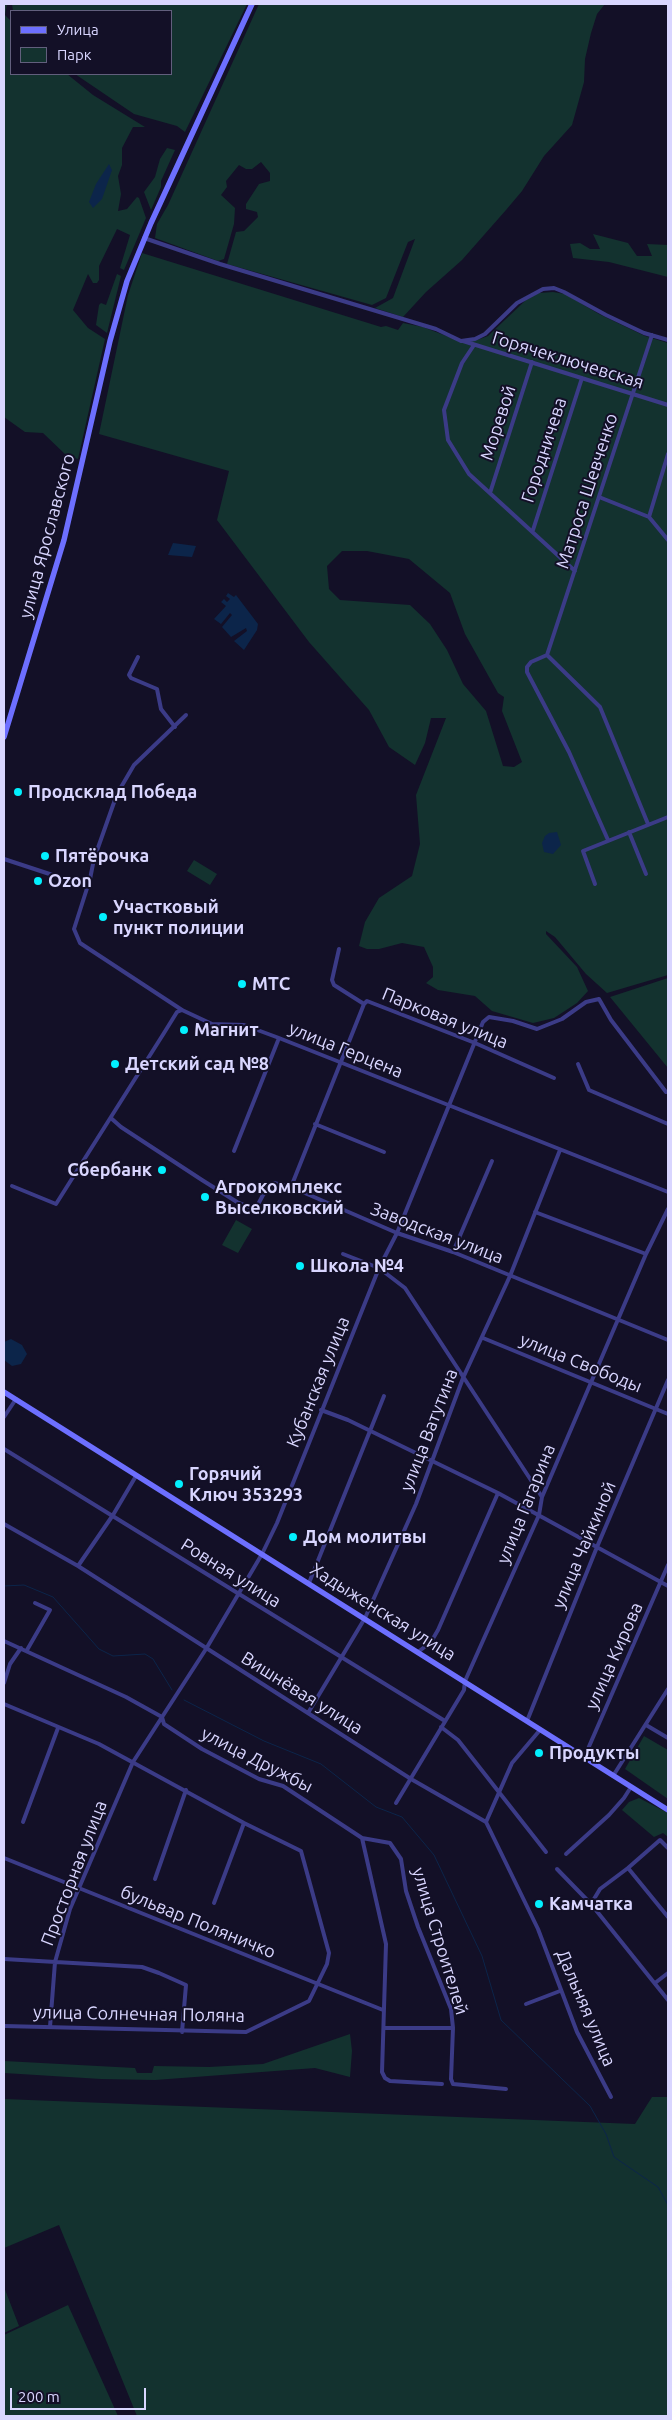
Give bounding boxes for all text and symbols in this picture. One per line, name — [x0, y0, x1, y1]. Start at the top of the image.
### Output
legend — [10, 10, 172, 75]
text: Улица — [57, 21, 99, 38]
text: Парк — [57, 46, 92, 63]
street label: Горячеключевская — [490, 327, 646, 393]
street label: Моревой — [476, 383, 520, 463]
street label: Городничева — [517, 395, 571, 505]
street label: Матроса Шевченко — [552, 410, 622, 572]
street label: улица Ярославского — [15, 451, 79, 621]
place label: Продсклад Победа — [28, 781, 197, 803]
marker: Продсклад Победа — [12, 786, 24, 798]
place label: Пятёрочка — [55, 845, 149, 867]
marker: Пятёрочка — [39, 850, 51, 862]
place label: Ozon — [48, 870, 92, 892]
marker: Ozon — [32, 875, 44, 887]
place label: Участковый пункт полиции — [113, 896, 244, 939]
marker: Участковый пункт полиции — [97, 911, 109, 923]
place label: МТС — [252, 973, 290, 995]
marker: МТС — [236, 978, 248, 990]
street label: Парковая улица — [379, 983, 511, 1053]
street label: улица Герцена — [286, 1017, 406, 1083]
place label: Магнит — [194, 1019, 258, 1041]
marker: Магнит — [178, 1024, 190, 1036]
place label: Детский сад №8 — [125, 1053, 269, 1075]
marker: Детский сад №8 — [109, 1058, 121, 1070]
place label: Сбербанк — [67, 1159, 152, 1181]
marker: Сбербанк — [156, 1164, 168, 1176]
place label: Агрокомплекс Выселковский — [215, 1176, 344, 1218]
marker: Агрокомплекс Выселковский — [199, 1191, 211, 1203]
street label: Заводская улица — [368, 1198, 506, 1268]
place label: Школа №4 — [310, 1255, 404, 1277]
marker: Школа №4 — [294, 1260, 306, 1272]
street label: Кубанская улица — [282, 1313, 354, 1451]
street label: улица Свободы — [517, 1329, 645, 1397]
street label: улица Ватутина — [396, 1365, 462, 1495]
street label: улица Гагарина — [492, 1441, 560, 1567]
place label: Горячий Ключ 353293 — [189, 1463, 303, 1506]
marker: Горячий Ключ 353293 — [173, 1478, 185, 1490]
street label: улица Чайкиной — [547, 1478, 621, 1612]
place label: Дом молитвы — [303, 1526, 427, 1548]
marker: Дом молитвы — [287, 1531, 299, 1543]
street label: Ровная улица — [177, 1534, 285, 1612]
street label: Хадыженская улица — [306, 1558, 460, 1666]
street label: улица Кирова — [581, 1599, 647, 1713]
street label: Вишнёвая улица — [237, 1647, 367, 1739]
street label: улица Дружбы — [198, 1723, 316, 1797]
place label: Продукты — [549, 1742, 639, 1764]
marker: Продукты — [533, 1747, 545, 1759]
street label: Просторная улица — [36, 1797, 112, 1949]
street label: улица Строителей — [407, 1865, 473, 2017]
street label: бульвар Поляничко — [117, 1881, 279, 1963]
place label: Камчатка — [549, 1893, 633, 1915]
marker: Камчатка — [533, 1898, 545, 1910]
street label: Дальняя улица — [552, 1946, 620, 2070]
street label: улица Солнечная Поляна — [33, 2001, 245, 2027]
scale bar — [12, 2378, 149, 2410]
text: 200 m — [18, 2388, 60, 2405]

